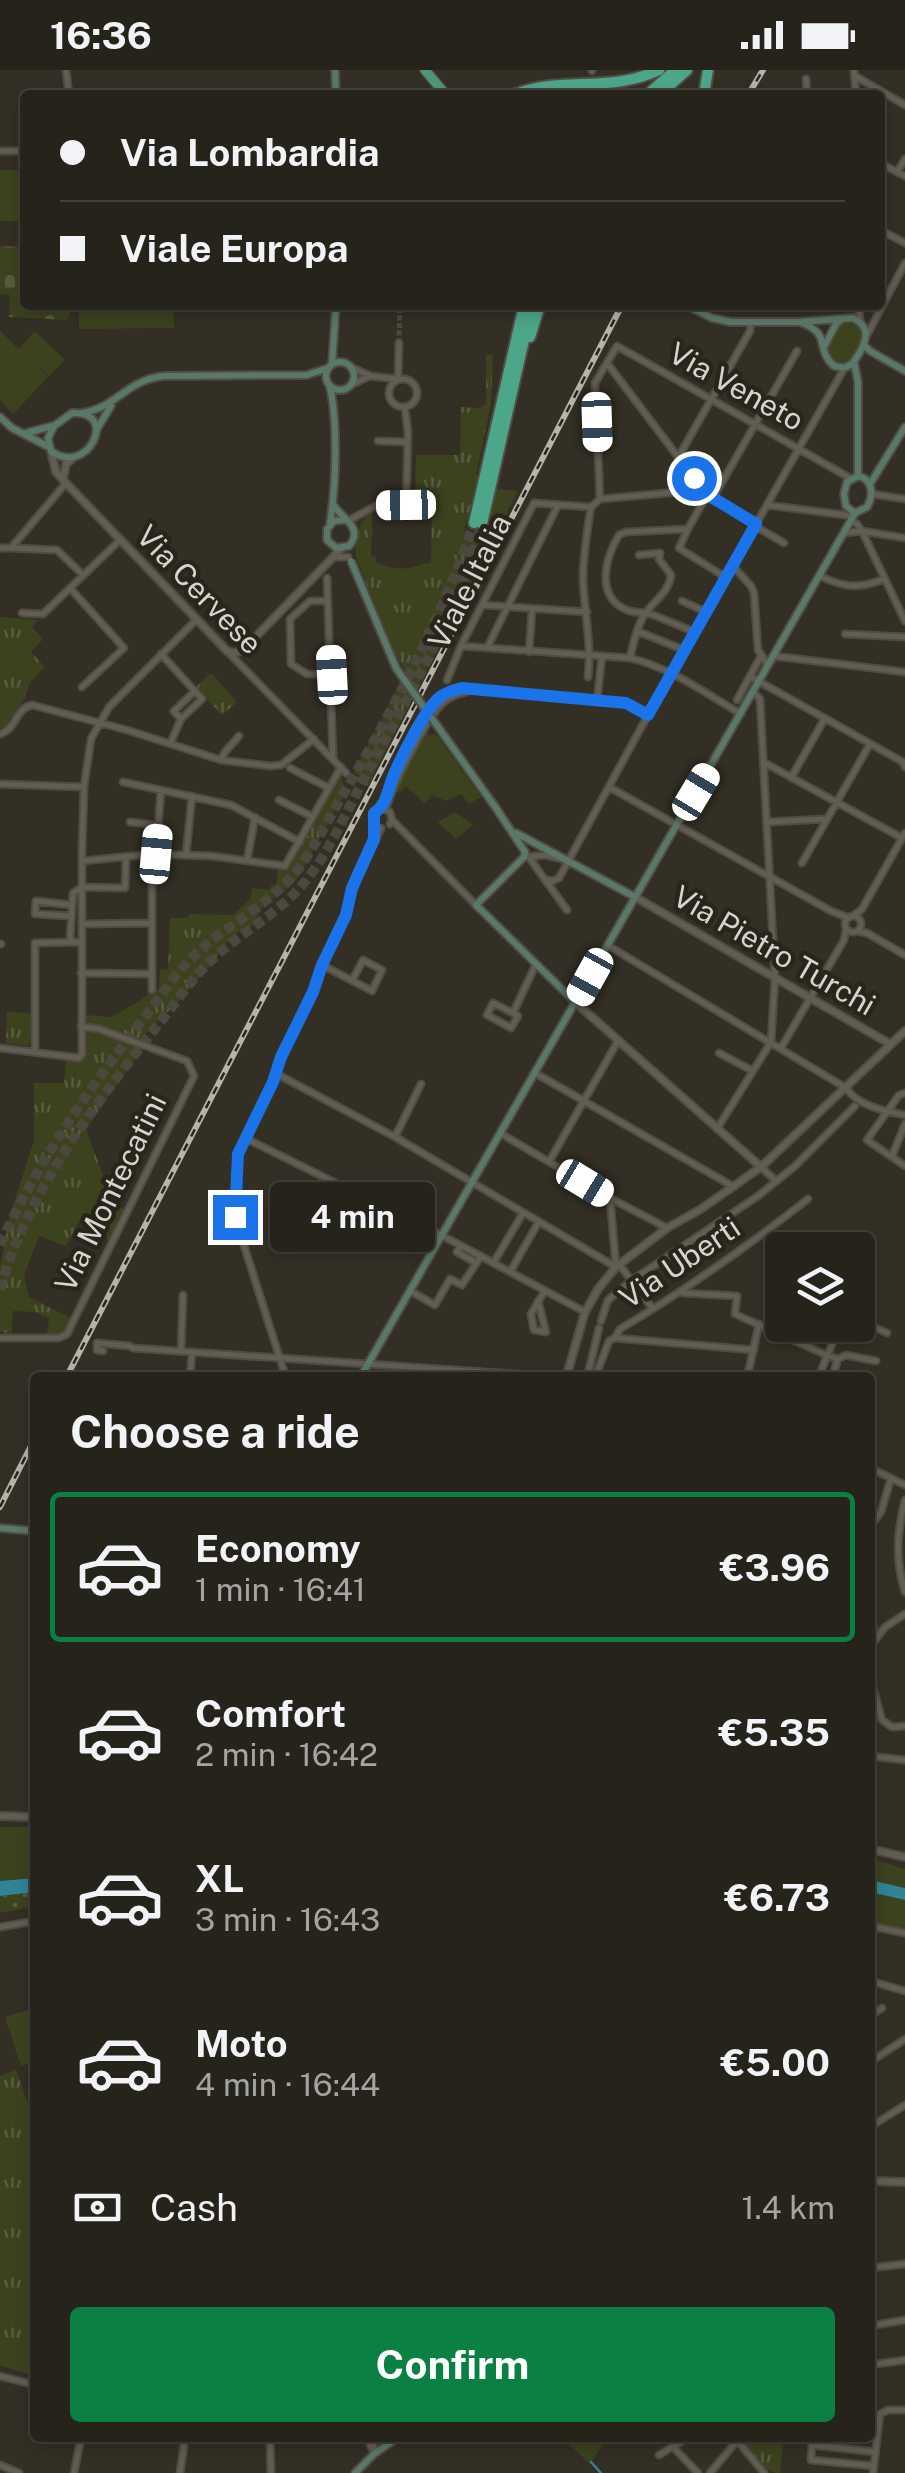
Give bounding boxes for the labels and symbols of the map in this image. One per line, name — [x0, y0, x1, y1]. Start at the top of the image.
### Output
street label: Via Veneto — [663, 334, 810, 438]
car — [581, 391, 613, 453]
route start — [672, 456, 717, 501]
car — [376, 489, 436, 521]
street label: Viale Italia — [420, 508, 518, 655]
street label: Via Cervese — [129, 517, 270, 661]
car — [315, 644, 349, 706]
car — [668, 759, 724, 825]
car — [138, 823, 174, 885]
street label: Via Pietro Turchi — [667, 878, 882, 1023]
car — [562, 943, 618, 1011]
street label: Via Montecatini — [47, 1088, 174, 1297]
car — [552, 1155, 618, 1211]
callout: 4 min — [270, 1182, 435, 1252]
route end — [213, 1195, 258, 1240]
street label: Via Uberti — [612, 1209, 747, 1316]

